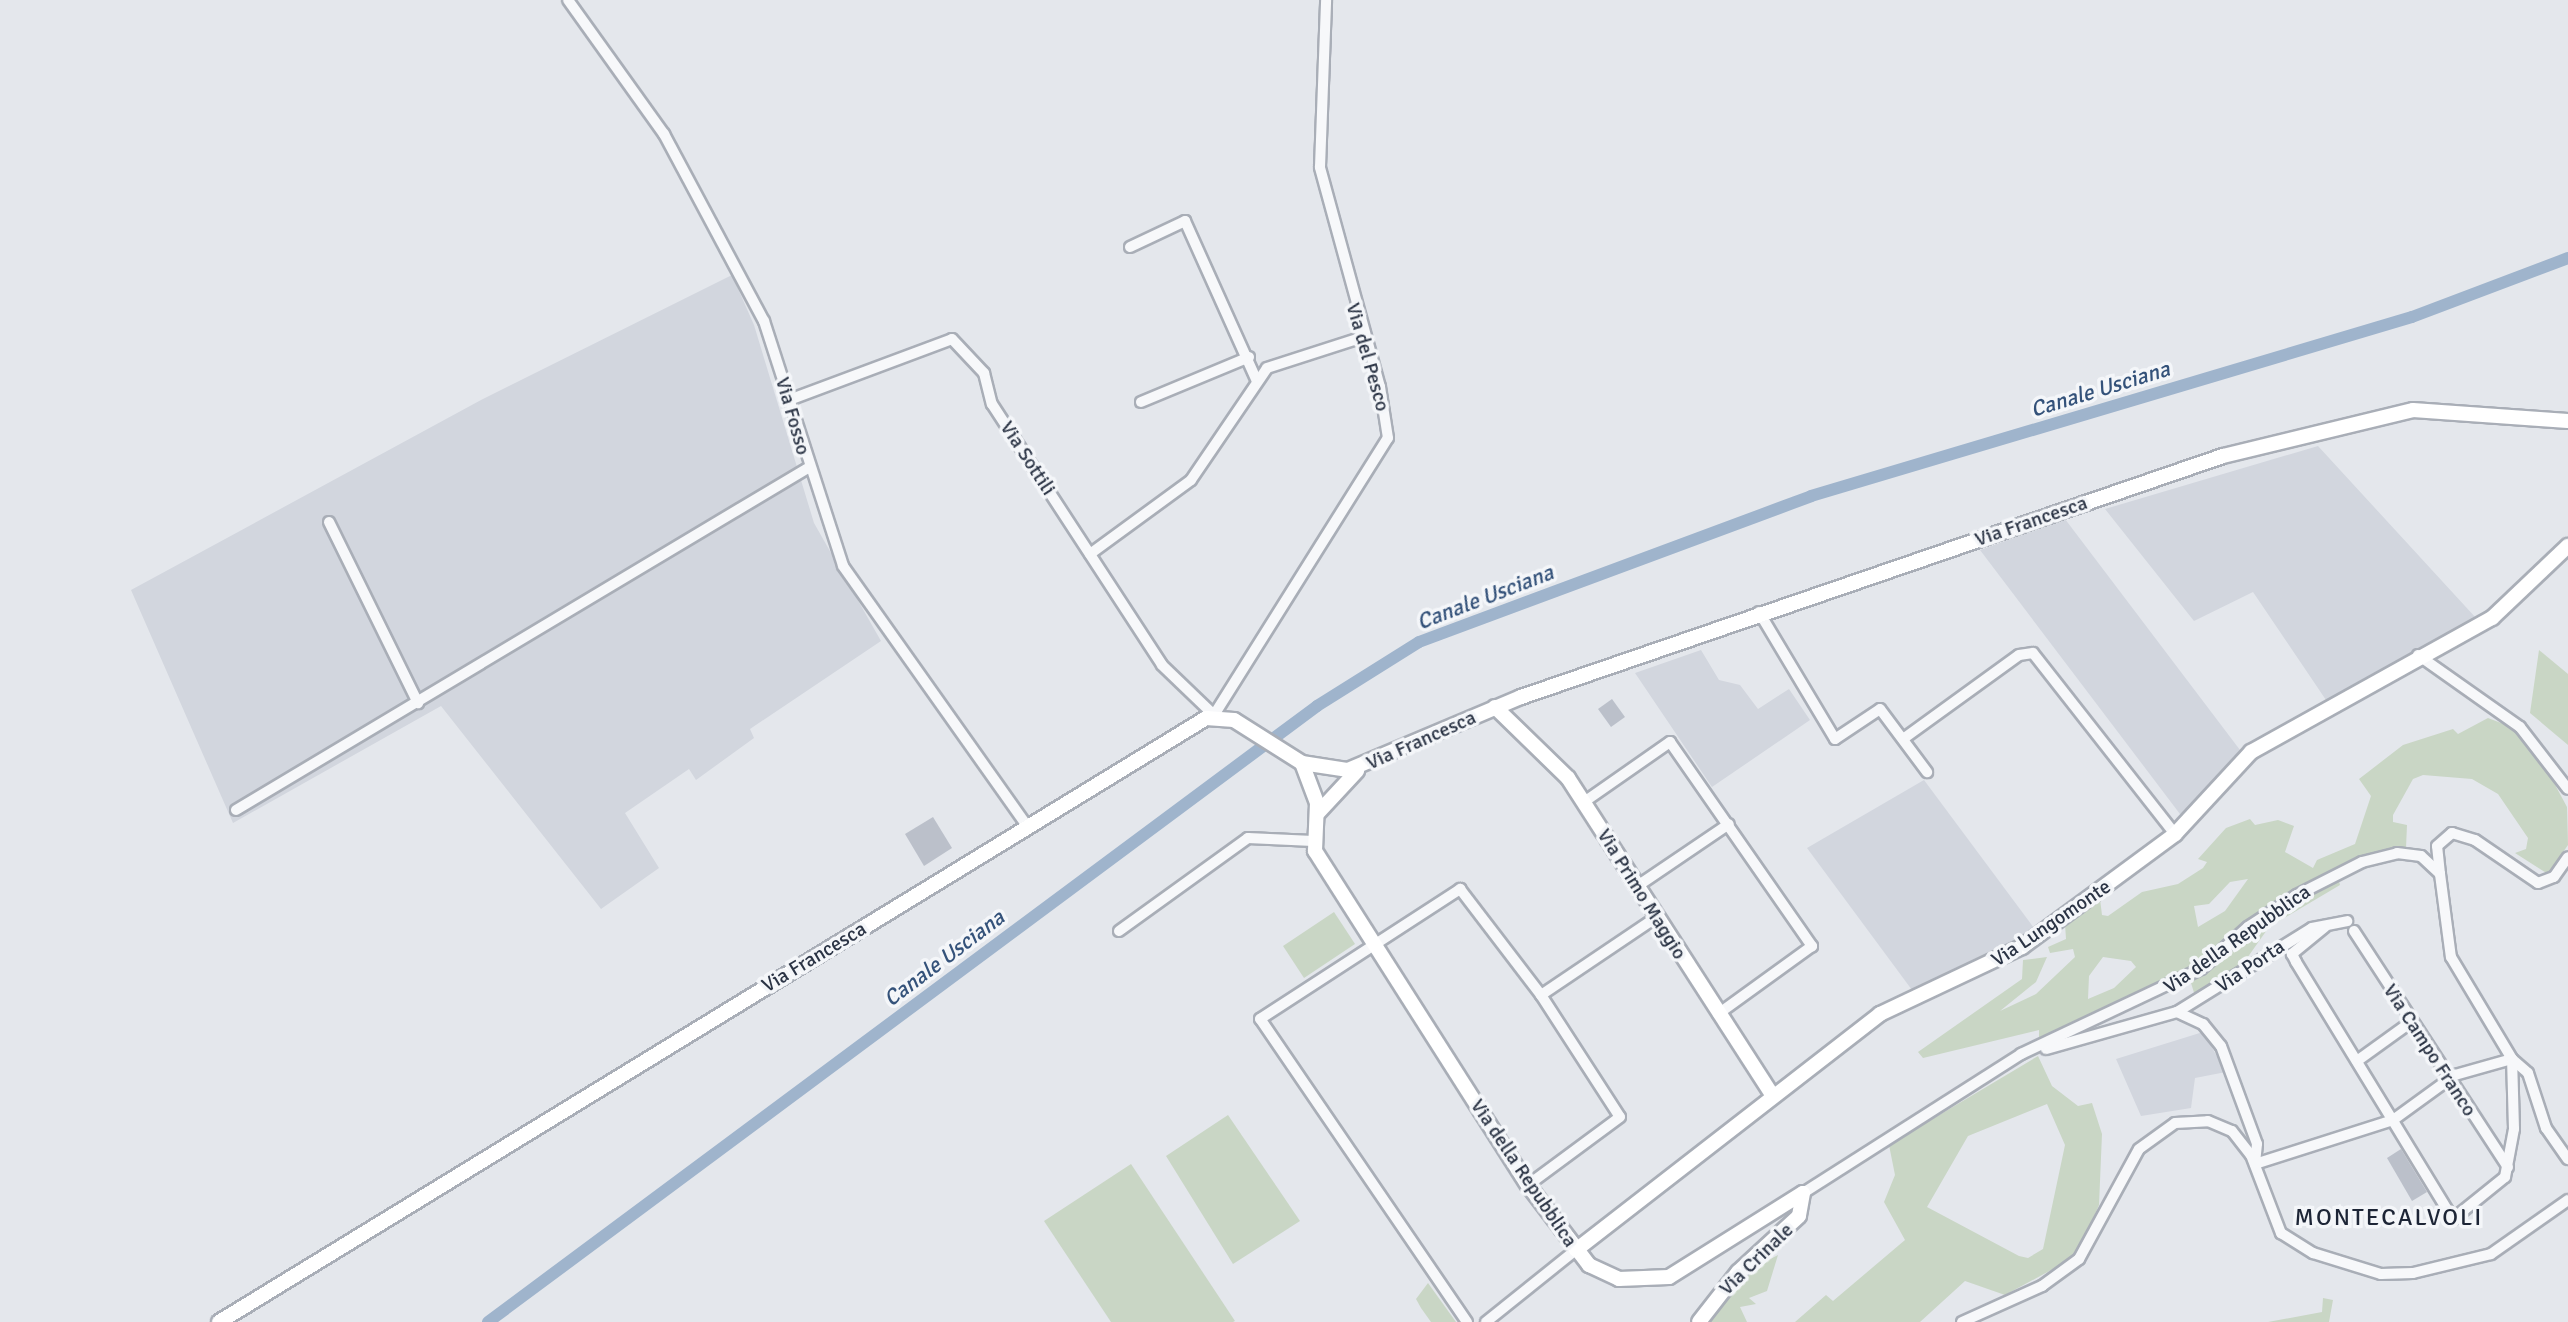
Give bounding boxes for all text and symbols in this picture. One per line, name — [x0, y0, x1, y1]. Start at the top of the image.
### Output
street label: Via del Pesco — [1341, 300, 1395, 414]
water label: Canale Usciana — [2027, 355, 2173, 423]
street label: Via Fosso — [770, 374, 816, 458]
street label: Via Sottili — [995, 416, 1061, 500]
street label: Via Francesca — [1972, 491, 2090, 551]
water label: Canale Usciana — [1413, 559, 1557, 635]
street label: Via Francesca — [1363, 705, 1479, 775]
street label: Via Primo Maggio — [1592, 824, 1692, 964]
street label: Via Lungomonte — [1987, 874, 2115, 972]
street label: Via della Repubblica — [2159, 879, 2315, 999]
water label: Canale Usciana — [878, 904, 1010, 1012]
street label: Via Francesca — [758, 916, 870, 998]
street label: Via Porta — [2211, 934, 2289, 998]
street label: Via Campo Franco — [2378, 979, 2482, 1121]
street label: Via della Repubblica — [1466, 1094, 1582, 1252]
district label: MONTECALVOLI — [2295, 1204, 2483, 1232]
street label: Via Crinale — [1714, 1218, 1798, 1300]

